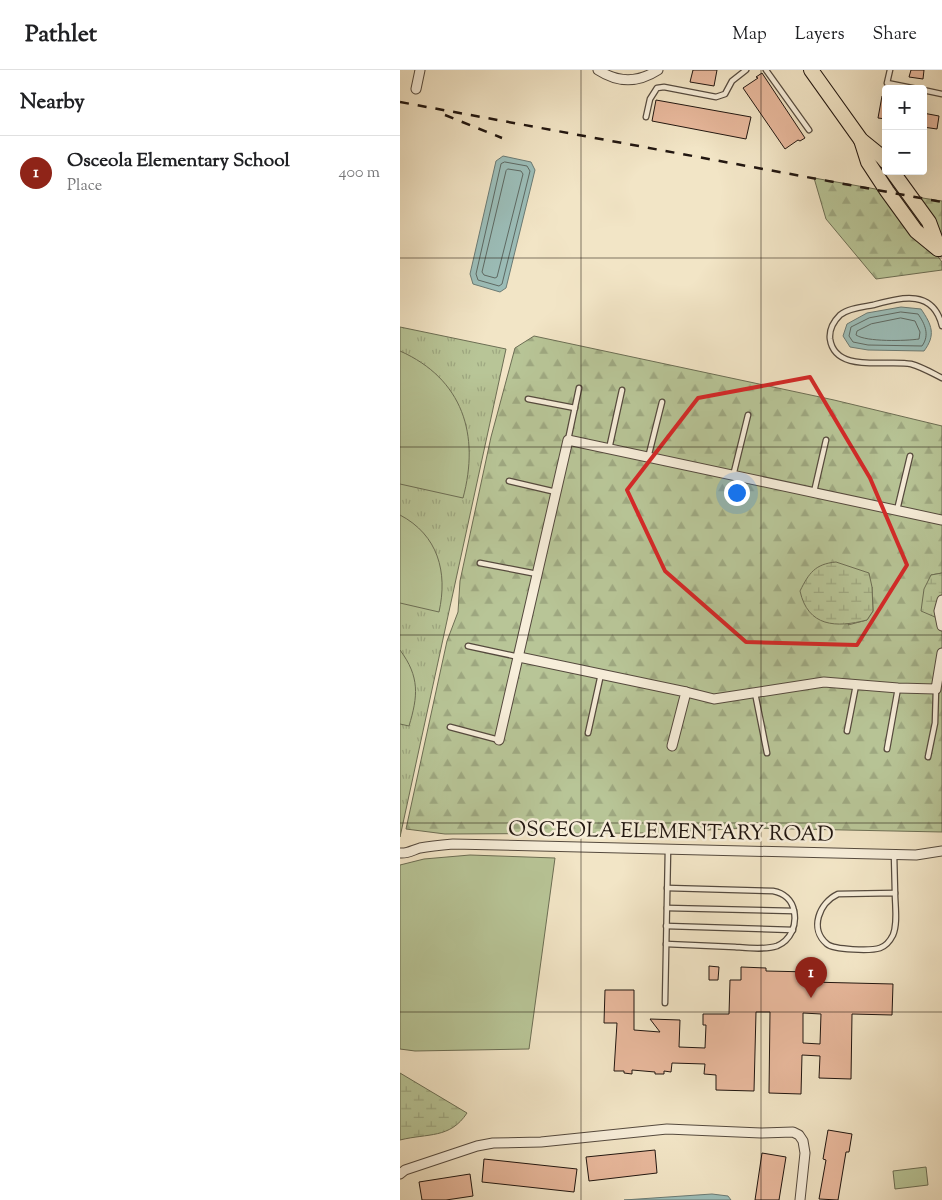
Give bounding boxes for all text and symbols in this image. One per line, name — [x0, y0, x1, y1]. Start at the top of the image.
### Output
text: Pathlet — [25, 18, 97, 52]
text: Map — [732, 22, 767, 48]
text: Layers — [795, 22, 845, 48]
text: Share — [873, 22, 917, 48]
map controls — [882, 85, 927, 175]
button: + — [882, 85, 927, 130]
text: Nearby — [20, 88, 85, 118]
button: − — [882, 130, 927, 175]
text: Osceola Elementary School — [67, 148, 290, 175]
text: 1 — [33, 162, 39, 185]
text: 400 m — [339, 162, 380, 185]
text: Place — [67, 175, 102, 198]
your location — [724, 480, 750, 506]
street label: OSCEOLA ELEMENTARY ROAD — [508, 815, 834, 851]
pin: 1 — [795, 957, 827, 998]

